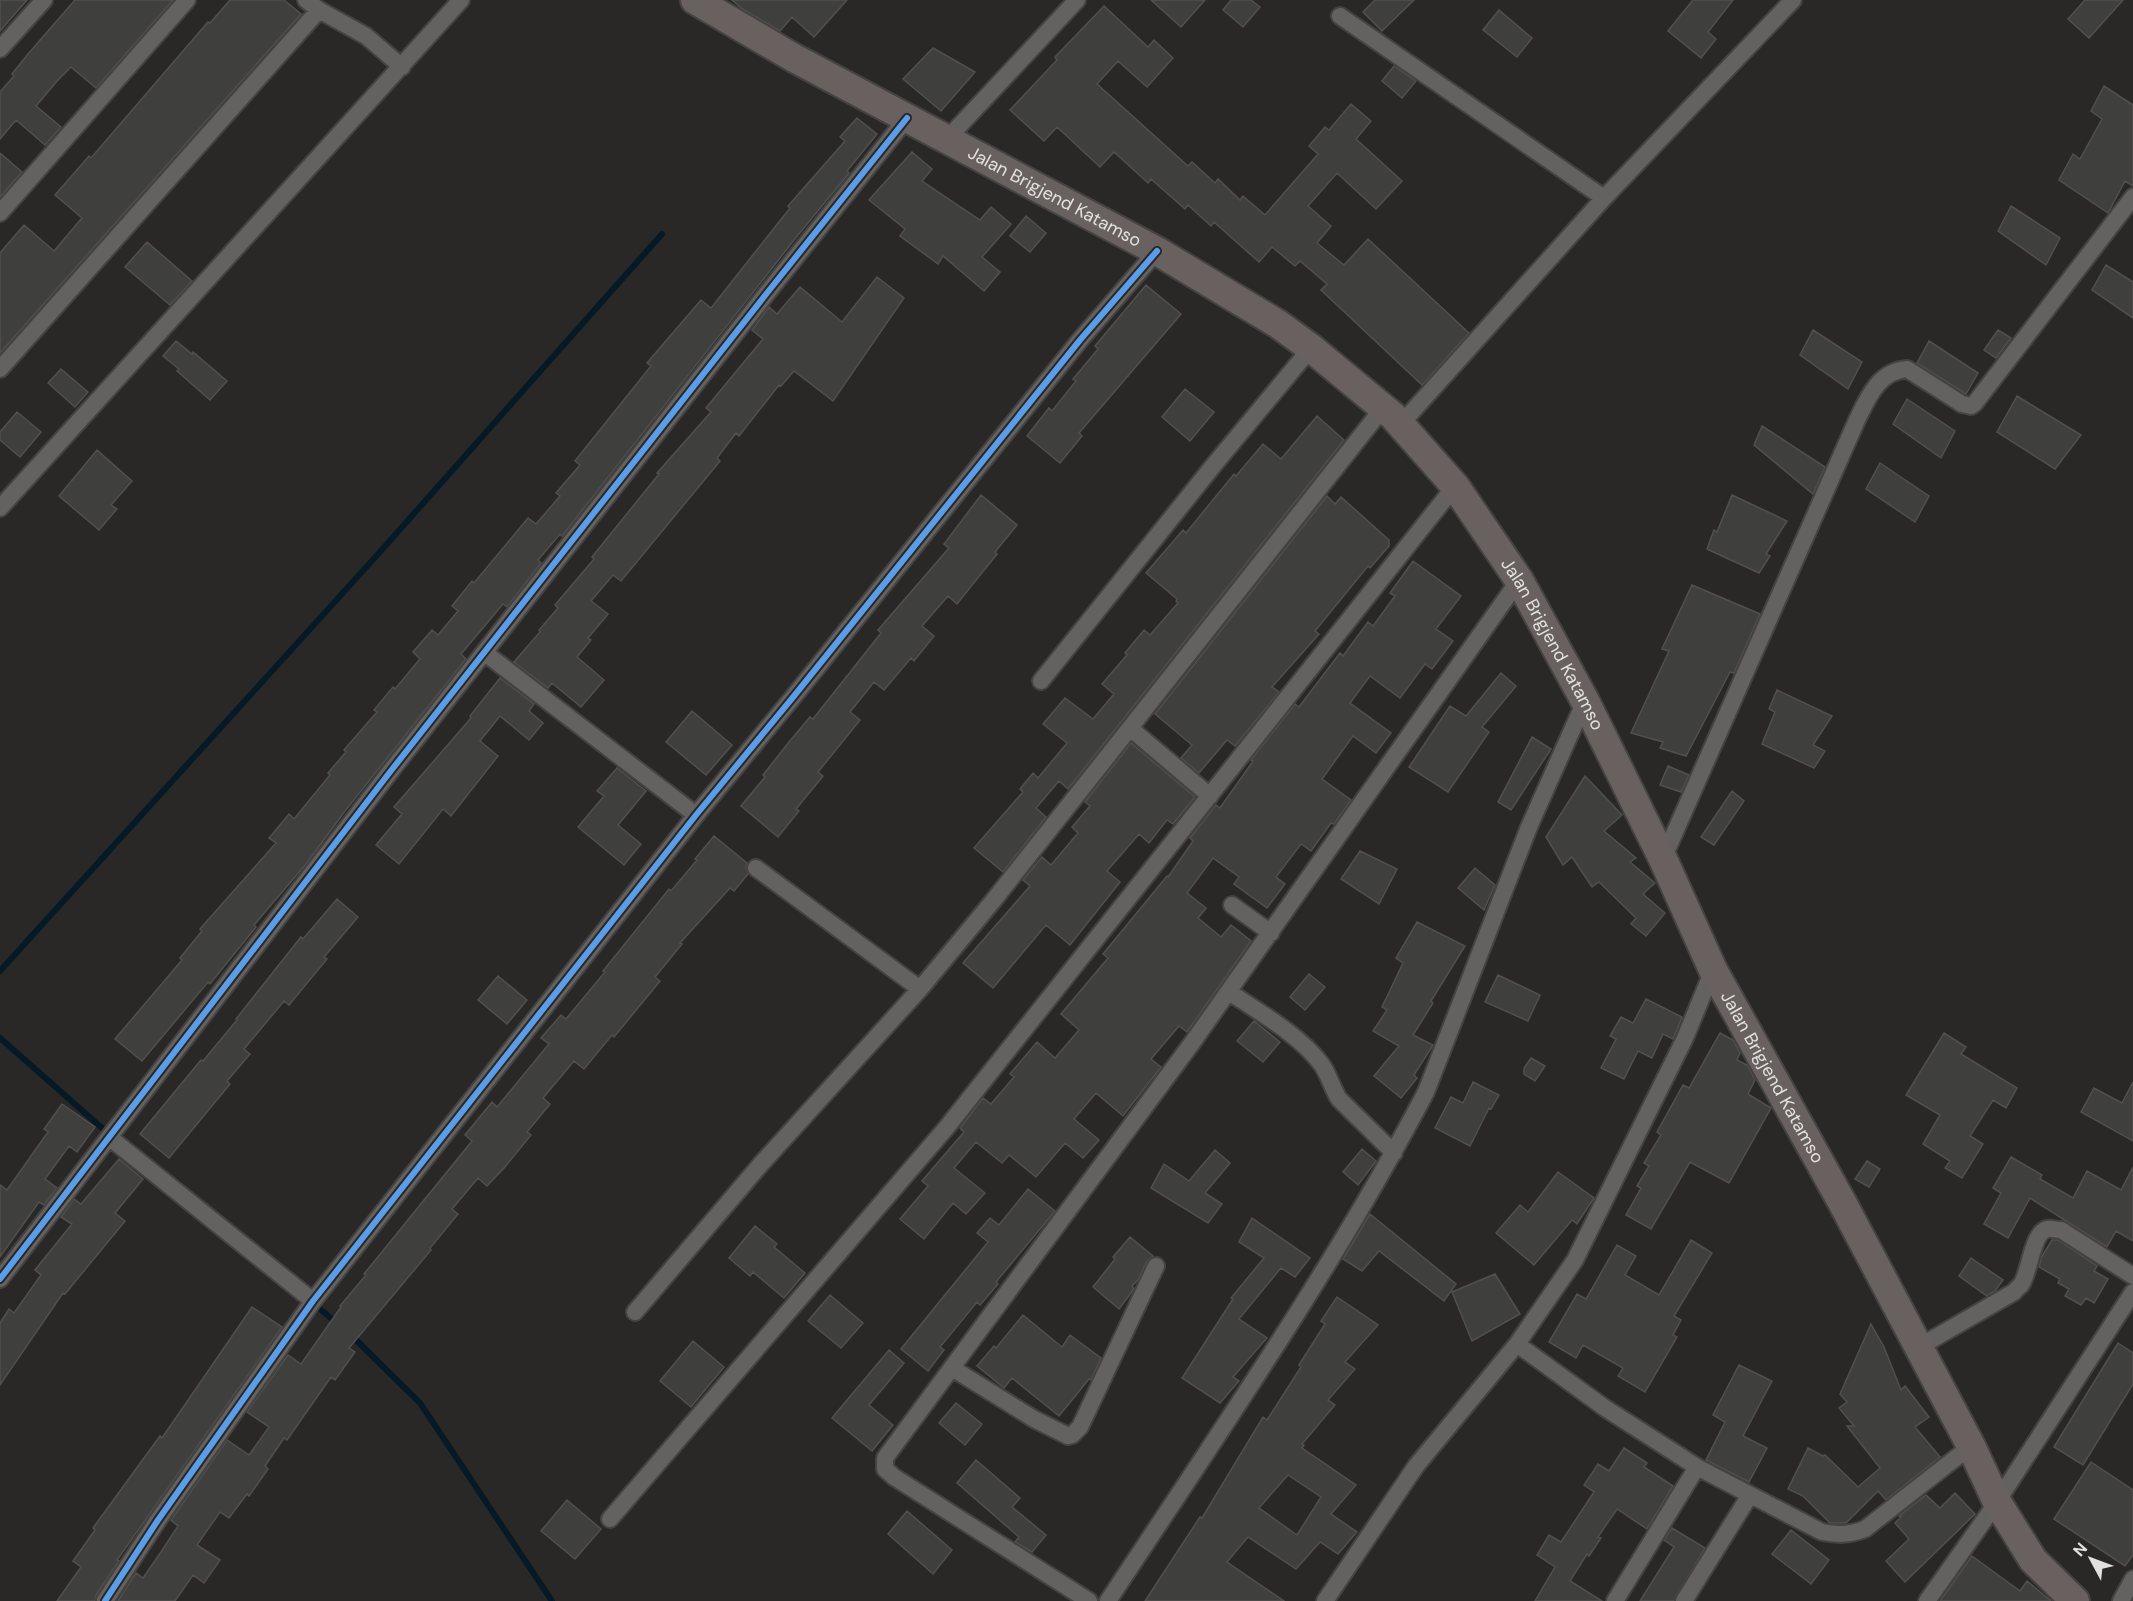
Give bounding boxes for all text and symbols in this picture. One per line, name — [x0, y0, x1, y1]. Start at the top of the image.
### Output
street label: Jalan Brigjend Katamso — [964, 141, 1146, 253]
street label: Jalan Brigjend Katamso — [1495, 553, 1610, 734]
street label: Jalan Brigjend Katamso — [1715, 987, 1830, 1167]
north arrow — [2061, 1529, 2121, 1589]
text: N — [2068, 1538, 2092, 1561]

